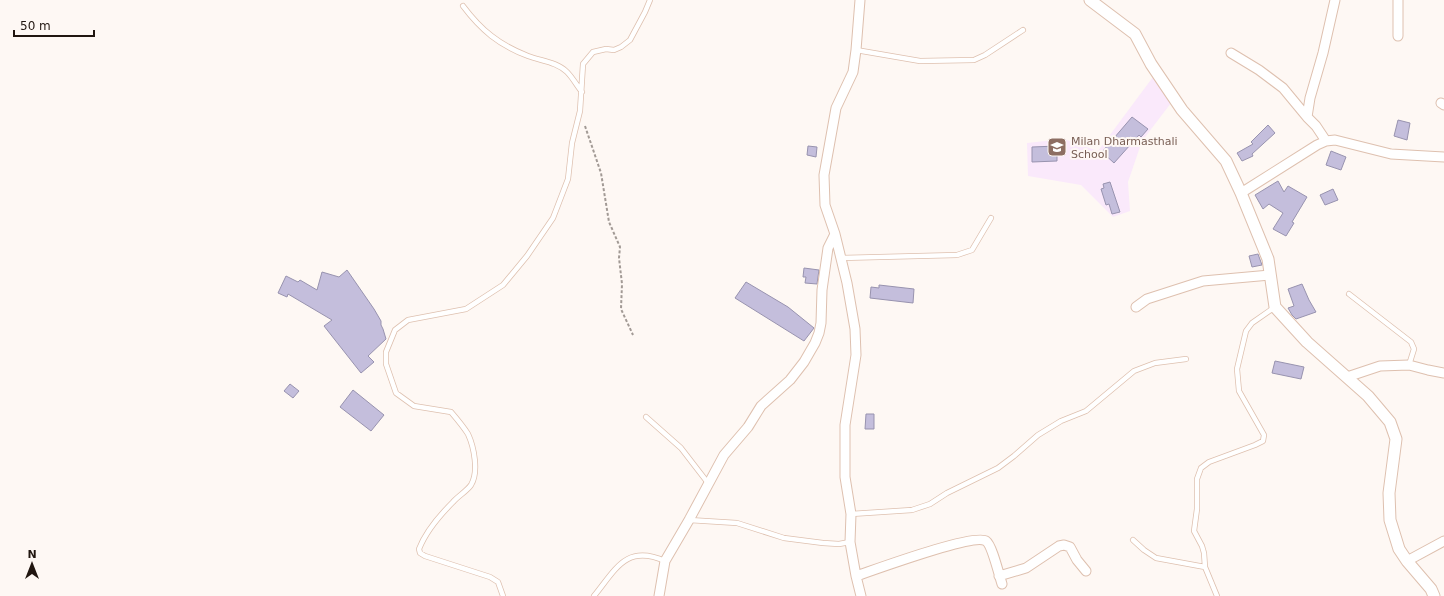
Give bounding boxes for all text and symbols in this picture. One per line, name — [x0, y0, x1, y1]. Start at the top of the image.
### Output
scale bar — [14, 12, 94, 38]
text: 50 m — [20, 19, 51, 33]
place label: Milan Dharmasthali School — [1071, 135, 1178, 161]
school or university icon: Milan Dharmasthali School — [1046, 136, 1068, 158]
north arrow — [12, 544, 52, 584]
text: N — [27, 548, 37, 561]

